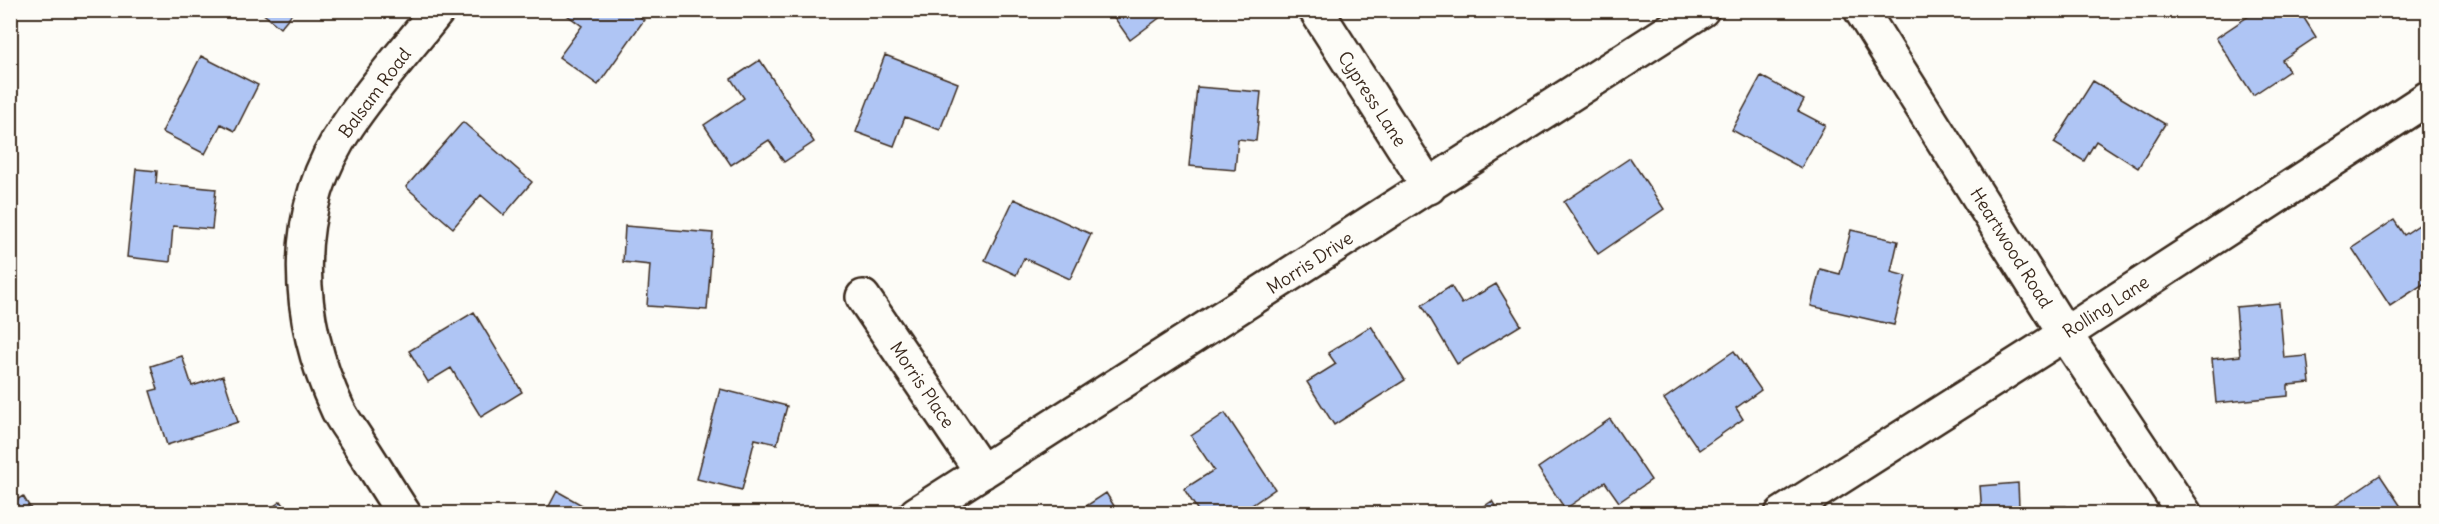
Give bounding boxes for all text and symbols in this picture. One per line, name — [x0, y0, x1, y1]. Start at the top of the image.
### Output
street label: Balsam Road — [333, 43, 416, 142]
street label: Cypress Lane — [1333, 47, 1412, 151]
street label: Heartwood Road — [1965, 183, 2058, 313]
street label: Morris Drive — [1262, 226, 1357, 299]
street label: Rolling Lane — [2058, 270, 2153, 343]
street label: Morris Place — [885, 337, 960, 432]

